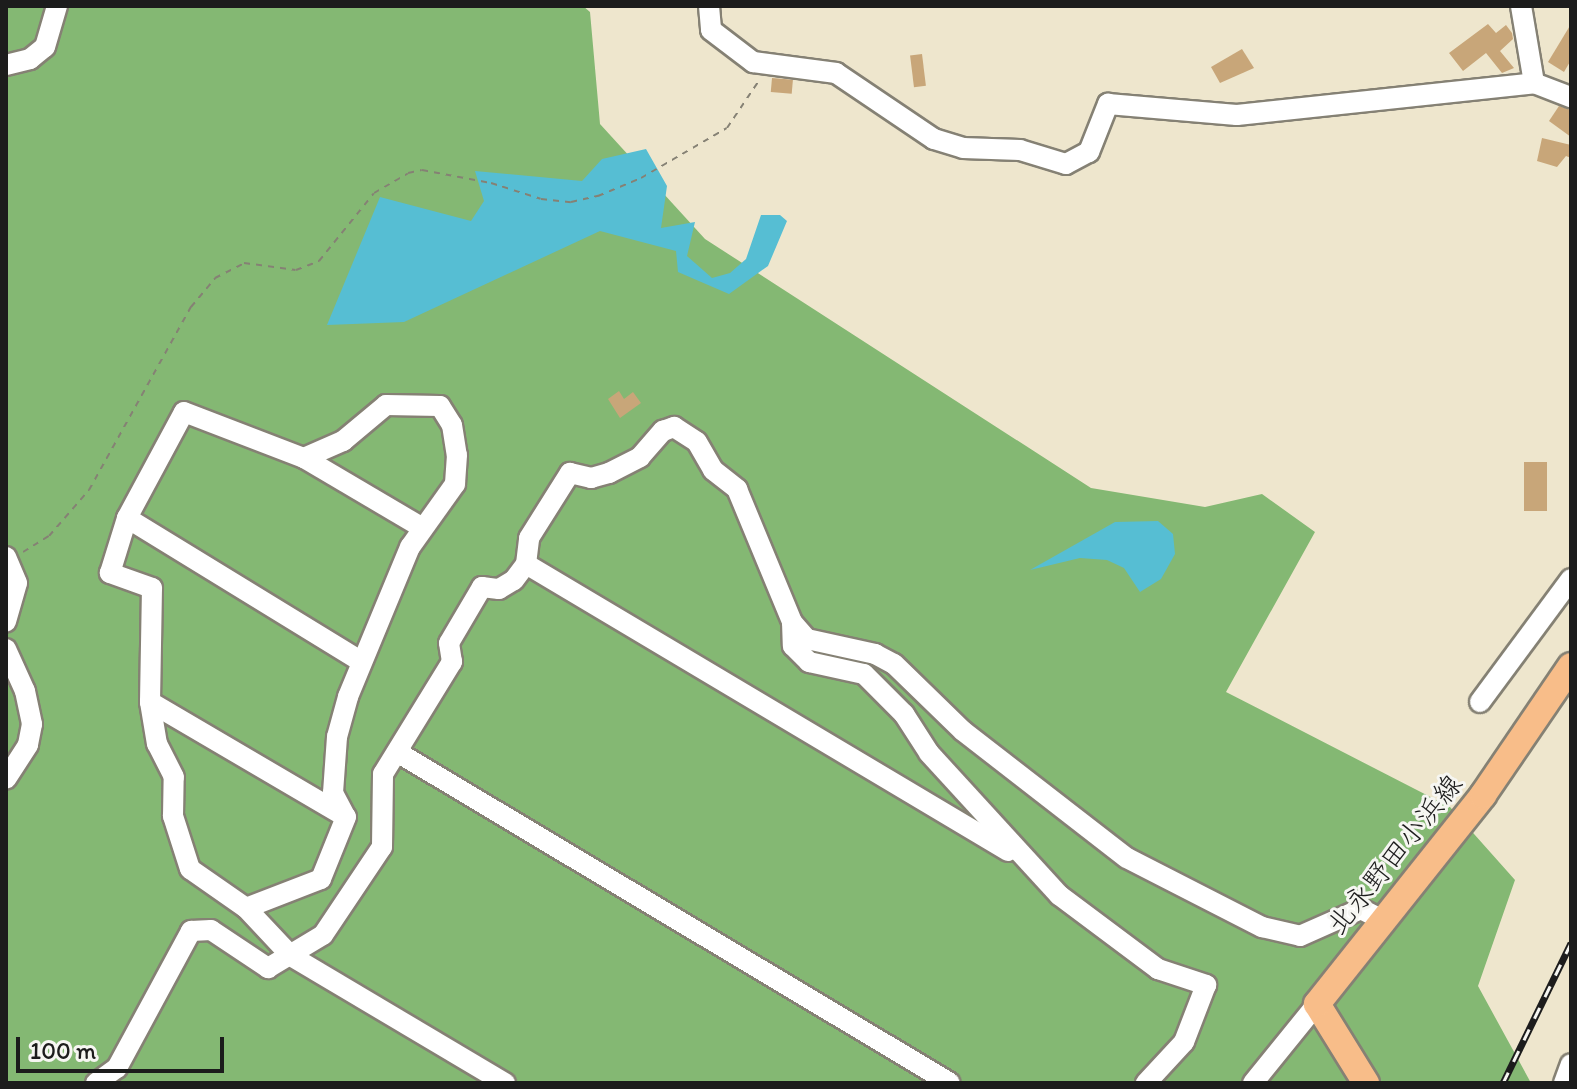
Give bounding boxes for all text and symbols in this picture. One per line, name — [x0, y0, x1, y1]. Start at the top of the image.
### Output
street label: 北永野田小浜線 — [1319, 767, 1469, 941]
scale bar — [20, 1021, 228, 1071]
text: 100 m — [30, 1036, 96, 1065]

